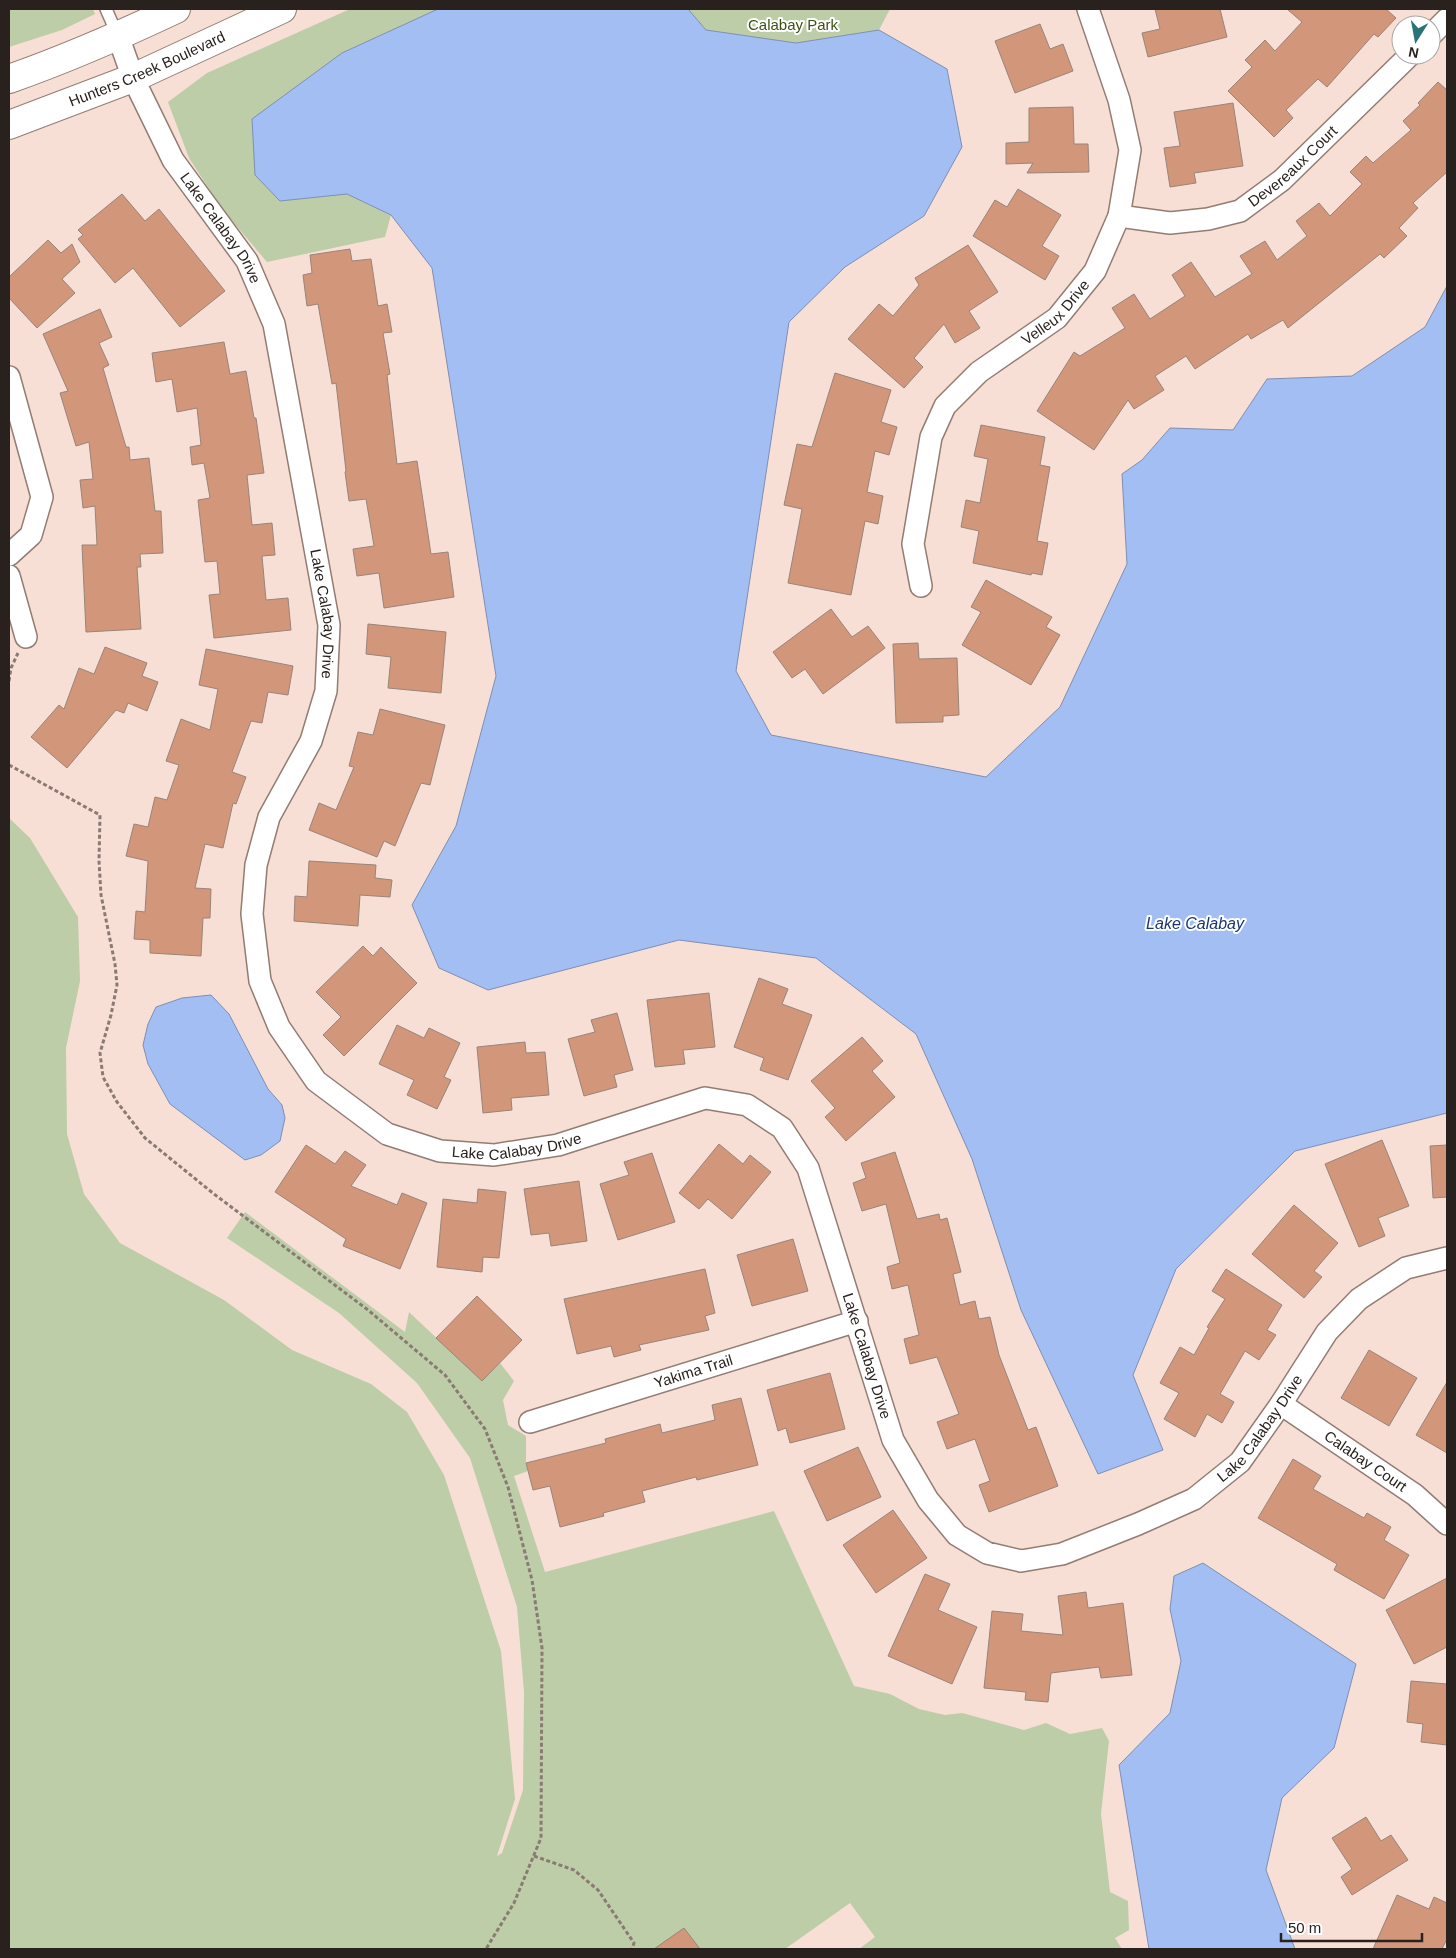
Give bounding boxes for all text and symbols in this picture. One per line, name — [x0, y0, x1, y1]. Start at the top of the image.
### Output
north arrow — [1391, 15, 1441, 65]
park label: Calabay Park — [748, 16, 839, 33]
street label: Hunters Creek Boulevard — [66, 28, 228, 110]
text: N — [1407, 44, 1420, 62]
street label: Devereaux Court — [1245, 121, 1341, 210]
street label: Lake Calabay Drive — [177, 169, 265, 286]
street label: Velleux Drive — [1018, 276, 1093, 348]
street label: Lake Calabay Drive — [307, 548, 338, 679]
water label: Lake Calabay — [1146, 915, 1245, 932]
street label: Lake Calabay Drive — [451, 1129, 583, 1163]
street label: Lake Calabay Drive — [840, 1291, 895, 1421]
street label: Yakima Trail — [652, 1351, 735, 1391]
street label: Lake Calabay Drive — [1213, 1371, 1306, 1485]
street label: Calabay Court — [1321, 1427, 1411, 1495]
scale bar — [1281, 1910, 1422, 1942]
text: 50 m — [1288, 1919, 1321, 1936]

